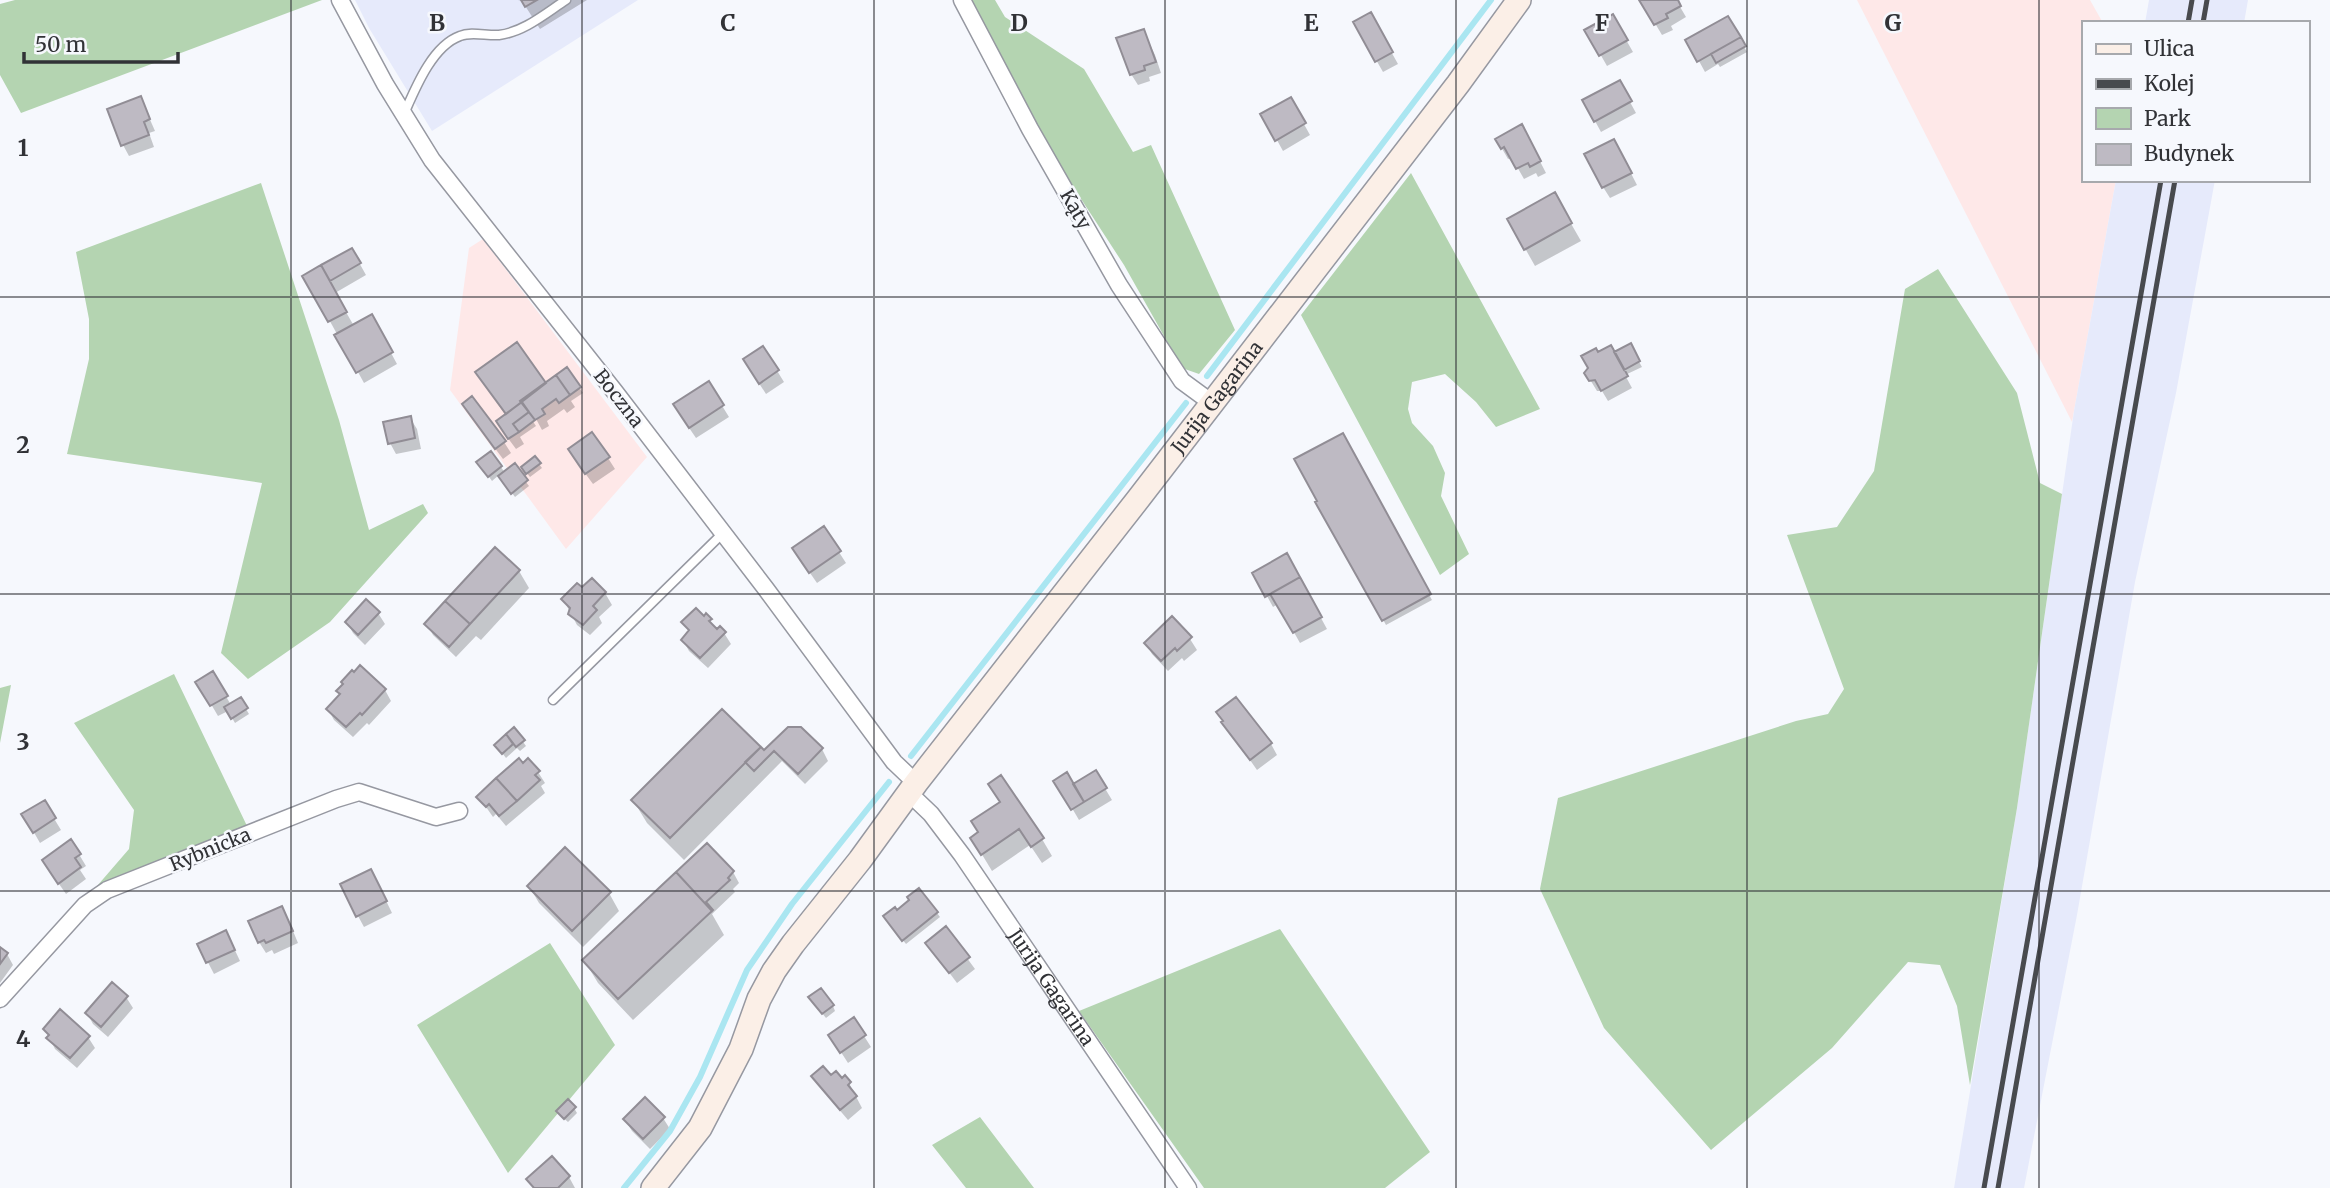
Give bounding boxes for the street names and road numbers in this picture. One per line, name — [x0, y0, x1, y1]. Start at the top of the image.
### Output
street label: Kąty — [1055, 185, 1097, 233]
street label: Jurija Gagarina — [1165, 336, 1268, 459]
street label: Boczna — [589, 364, 649, 432]
street label: Rybnicka — [166, 822, 254, 876]
street label: Jurija Gagarina — [1003, 923, 1100, 1050]

